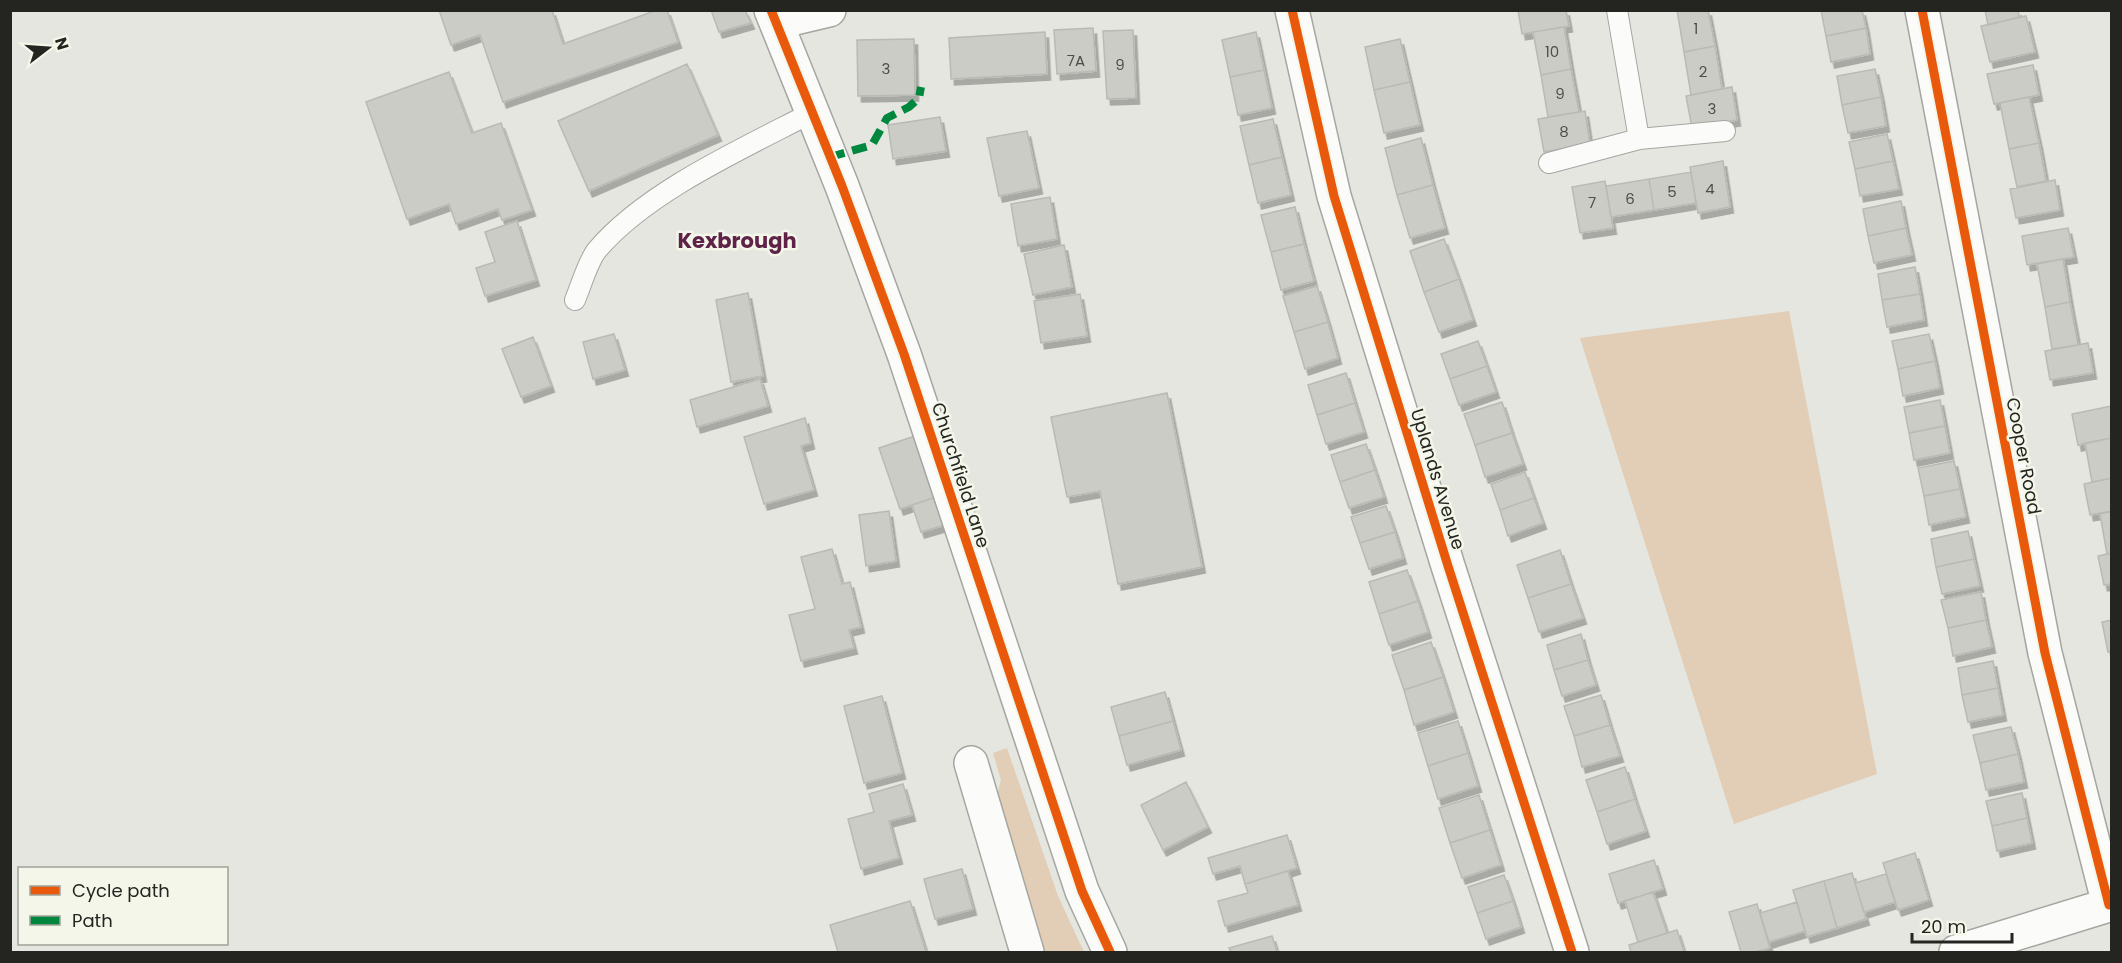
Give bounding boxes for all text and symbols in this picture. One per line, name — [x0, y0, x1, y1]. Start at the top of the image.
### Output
north arrow — [18, 18, 78, 78]
house number: 1 — [1694, 18, 1698, 39]
text: N — [49, 35, 75, 53]
house number: 10 — [1545, 41, 1559, 62]
house number: 7A — [1067, 50, 1085, 71]
house number: 9 — [1115, 54, 1125, 75]
house number: 3 — [882, 58, 890, 79]
house number: 2 — [1699, 61, 1707, 82]
house number: 9 — [1555, 83, 1565, 104]
house number: 3 — [1708, 98, 1716, 119]
house number: 8 — [1559, 121, 1569, 142]
house number: 4 — [1705, 178, 1715, 199]
house number: 5 — [1667, 181, 1677, 202]
house number: 6 — [1625, 188, 1635, 209]
house number: 7 — [1588, 192, 1596, 213]
district label: Kexbrough — [677, 226, 797, 255]
street label: Cooper Road — [2000, 395, 2048, 517]
street label: Churchfield Lane — [926, 399, 996, 551]
street label: Uplands Avenue — [1405, 405, 1471, 553]
legend — [18, 867, 228, 945]
text: Cycle path — [72, 878, 170, 903]
scale bar — [1912, 906, 2012, 944]
text: Path — [72, 908, 113, 933]
text: 20 m — [1921, 914, 1966, 939]

